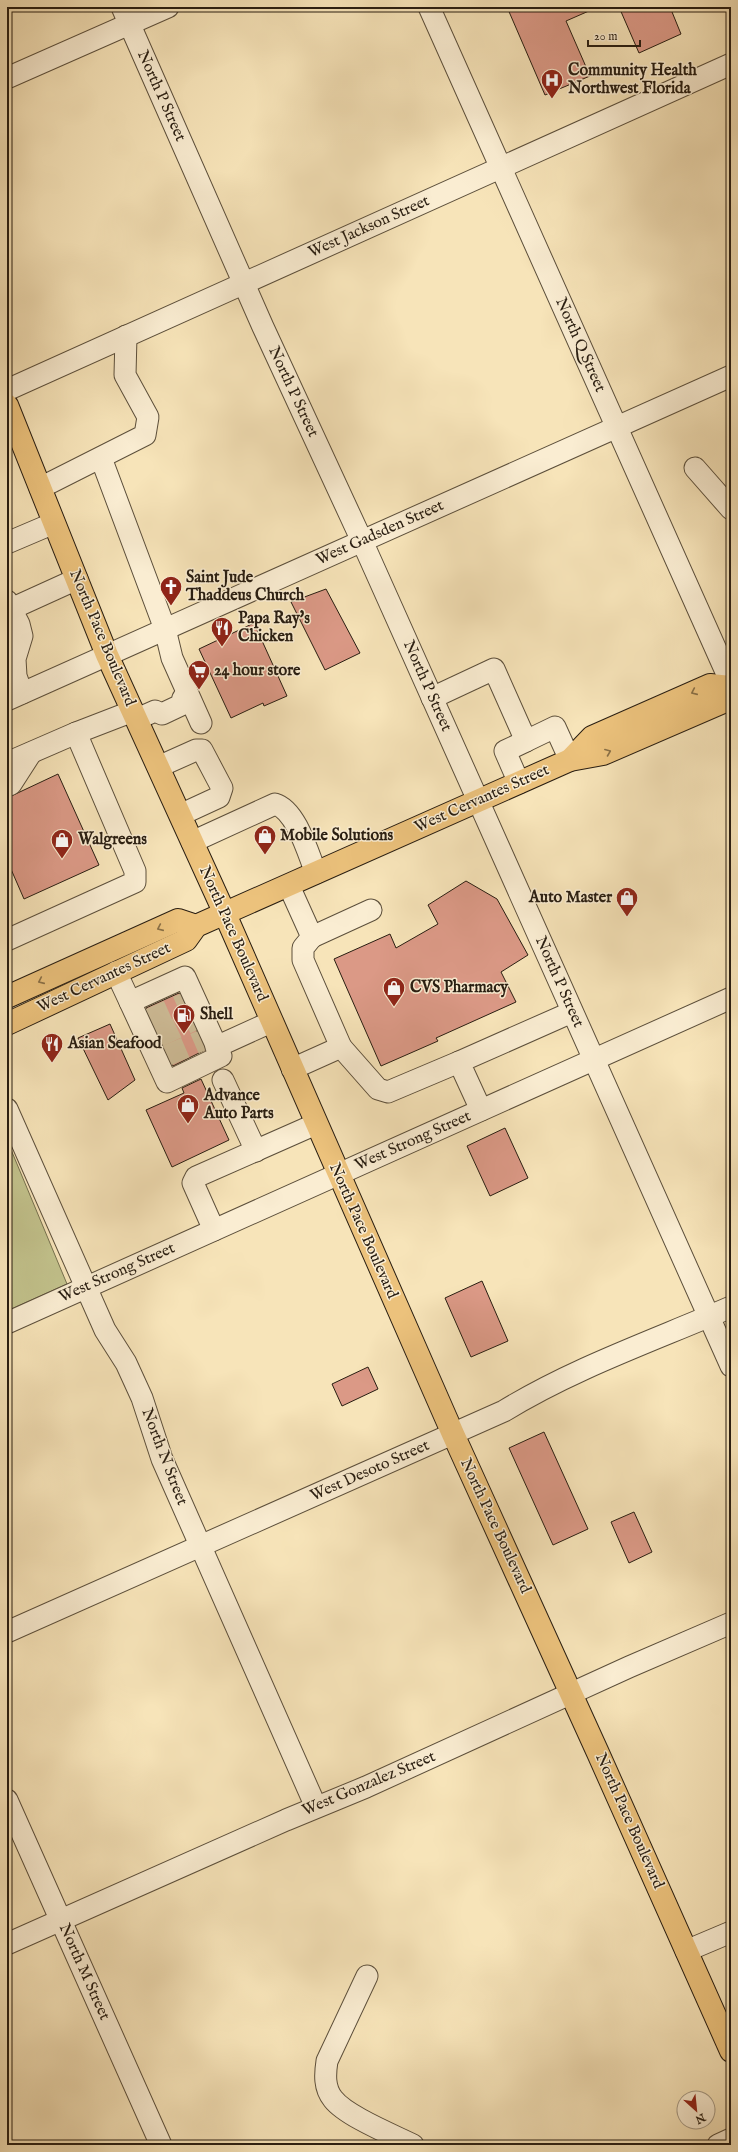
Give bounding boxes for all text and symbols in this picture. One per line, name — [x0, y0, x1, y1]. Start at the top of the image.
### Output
scale bar — [588, 22, 640, 48]
text: 20 m — [594, 29, 617, 44]
street label: North P Street — [132, 47, 190, 145]
place label: Community Health Northwest Florida — [567, 61, 697, 99]
hospital icon: Community Health Northwest Florida — [539, 67, 565, 100]
street label: West Jackson Street — [305, 191, 433, 263]
street label: North Q Street — [550, 294, 610, 396]
street label: North P Street — [263, 343, 323, 441]
street label: West Gadsden Street — [313, 496, 447, 570]
street label: North Pace Boulevard — [64, 567, 140, 710]
place label: Saint Jude Thaddeus Church — [185, 568, 305, 606]
church icon: Saint Jude Thaddeus Church — [158, 574, 184, 607]
place label: Papa Ray's Chicken — [238, 609, 310, 647]
restaurant icon: Papa Ray's Chicken — [209, 615, 235, 648]
street label: North P Street — [398, 637, 456, 735]
supermarket icon: 24 hour store — [186, 658, 212, 691]
place label: 24 hour store — [214, 661, 301, 681]
one-way arrow — [690, 687, 698, 695]
one-way arrow — [604, 749, 611, 757]
street label: West Cervantes Street — [412, 760, 553, 838]
shop icon: Mobile Solutions — [252, 823, 278, 856]
place label: Mobile Solutions — [280, 826, 394, 846]
shop icon: Walgreens — [49, 827, 75, 860]
place label: Walgreens — [77, 830, 147, 850]
street label: North Pace Boulevard — [194, 863, 272, 1005]
shop icon: Auto Master — [614, 885, 640, 918]
place label: Auto Master — [528, 888, 612, 908]
one-way arrow — [156, 923, 164, 931]
street label: North P Street — [530, 933, 588, 1031]
street label: West Cervantes Street — [34, 938, 174, 1018]
shop icon: CVS Pharmacy — [381, 975, 407, 1008]
one-way arrow — [38, 976, 45, 984]
place label: CVS Pharmacy — [410, 978, 509, 998]
fuel station icon: Shell — [171, 1002, 197, 1035]
place label: Shell — [200, 1005, 233, 1025]
restaurant icon: Asian Seafood — [39, 1031, 65, 1064]
place label: Asian Seafood — [67, 1034, 162, 1054]
place label: Advance Auto Parts — [203, 1086, 274, 1124]
shop icon: Advance Auto Parts — [175, 1092, 201, 1125]
street label: West Strong Street — [352, 1106, 475, 1176]
street label: North Pace Boulevard — [324, 1160, 402, 1302]
street label: West Strong Street — [56, 1238, 179, 1308]
street label: North N Street — [136, 1406, 192, 1509]
street label: West Desoto Street — [307, 1436, 433, 1506]
street label: North Pace Boulevard — [455, 1455, 535, 1597]
street label: West Gonzalez Street — [299, 1747, 439, 1821]
street label: North Pace Boulevard — [590, 1750, 668, 1892]
street label: North M Street — [54, 1921, 114, 2024]
north arrow — [676, 2090, 716, 2130]
text: N — [692, 2109, 708, 2127]

